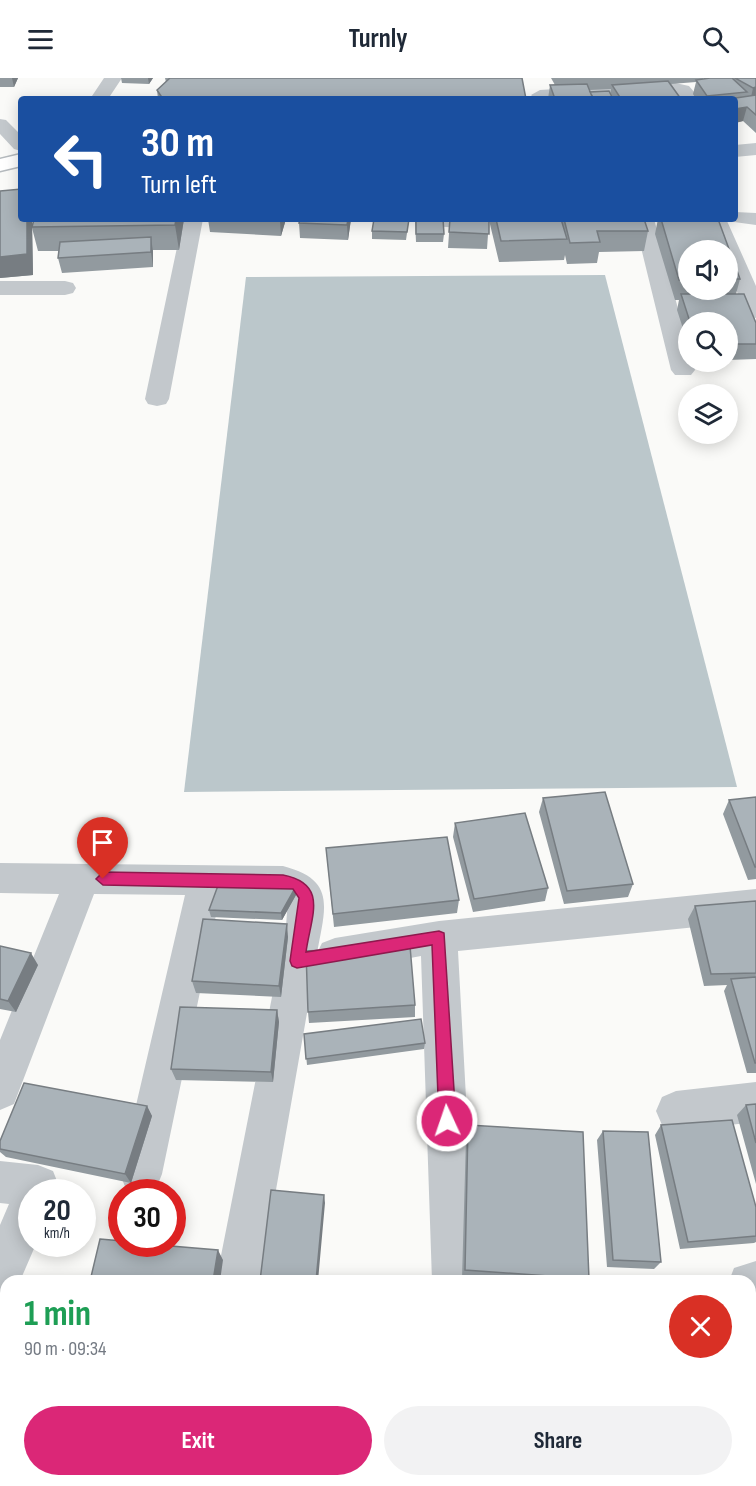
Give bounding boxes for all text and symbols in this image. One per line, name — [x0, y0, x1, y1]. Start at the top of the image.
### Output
icon: menu — [24, 23, 57, 56]
text: Turnly — [348, 23, 408, 55]
icon: search — [699, 23, 732, 56]
text: 30 m — [141, 118, 214, 169]
icon: left — [42, 120, 120, 198]
text: Turn left — [141, 169, 217, 201]
map controls — [678, 240, 738, 444]
button: sound — [678, 240, 738, 300]
button: search — [678, 312, 738, 372]
button: layers — [678, 384, 738, 444]
pin — [77, 817, 128, 879]
icon: arrive — [86, 826, 119, 859]
position arrow — [415, 1089, 479, 1153]
speed limit sign: 30 — [108, 1179, 186, 1257]
text: 20 — [43, 1193, 71, 1229]
text: km/h — [44, 1224, 70, 1243]
text: 1 min — [24, 1293, 91, 1336]
button: close — [669, 1295, 732, 1358]
text: 90 m · 09:34 — [24, 1337, 106, 1361]
button: Exit — [24, 1406, 372, 1475]
button: Share — [384, 1406, 732, 1475]

